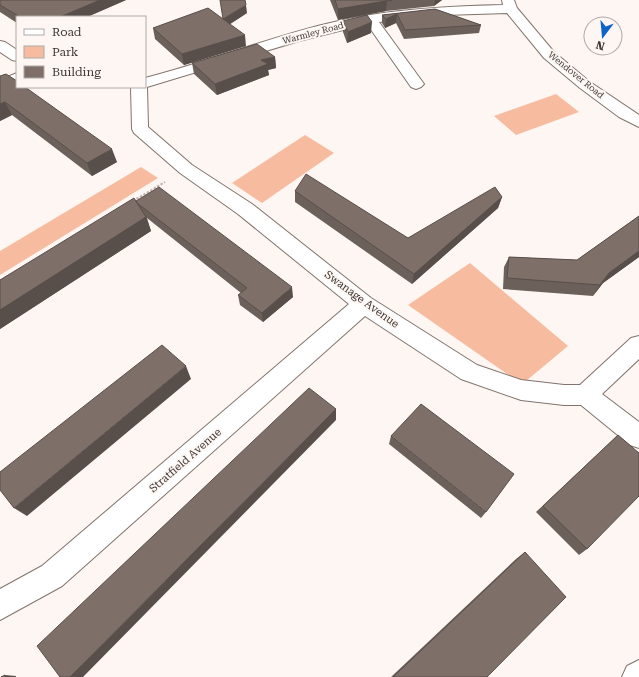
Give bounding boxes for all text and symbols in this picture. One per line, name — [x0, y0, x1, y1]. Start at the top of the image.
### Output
legend — [16, 16, 146, 88]
north arrow — [583, 16, 623, 56]
street label: Warmley Road — [281, 20, 345, 46]
text: Road — [52, 25, 82, 39]
text: N — [594, 38, 606, 53]
text: Park — [52, 45, 79, 59]
street label: Wendover Road — [546, 50, 606, 101]
text: Building — [52, 65, 101, 79]
street label: Swanage Avenue — [322, 268, 402, 331]
street label: Stratfield Avenue — [147, 426, 224, 495]

